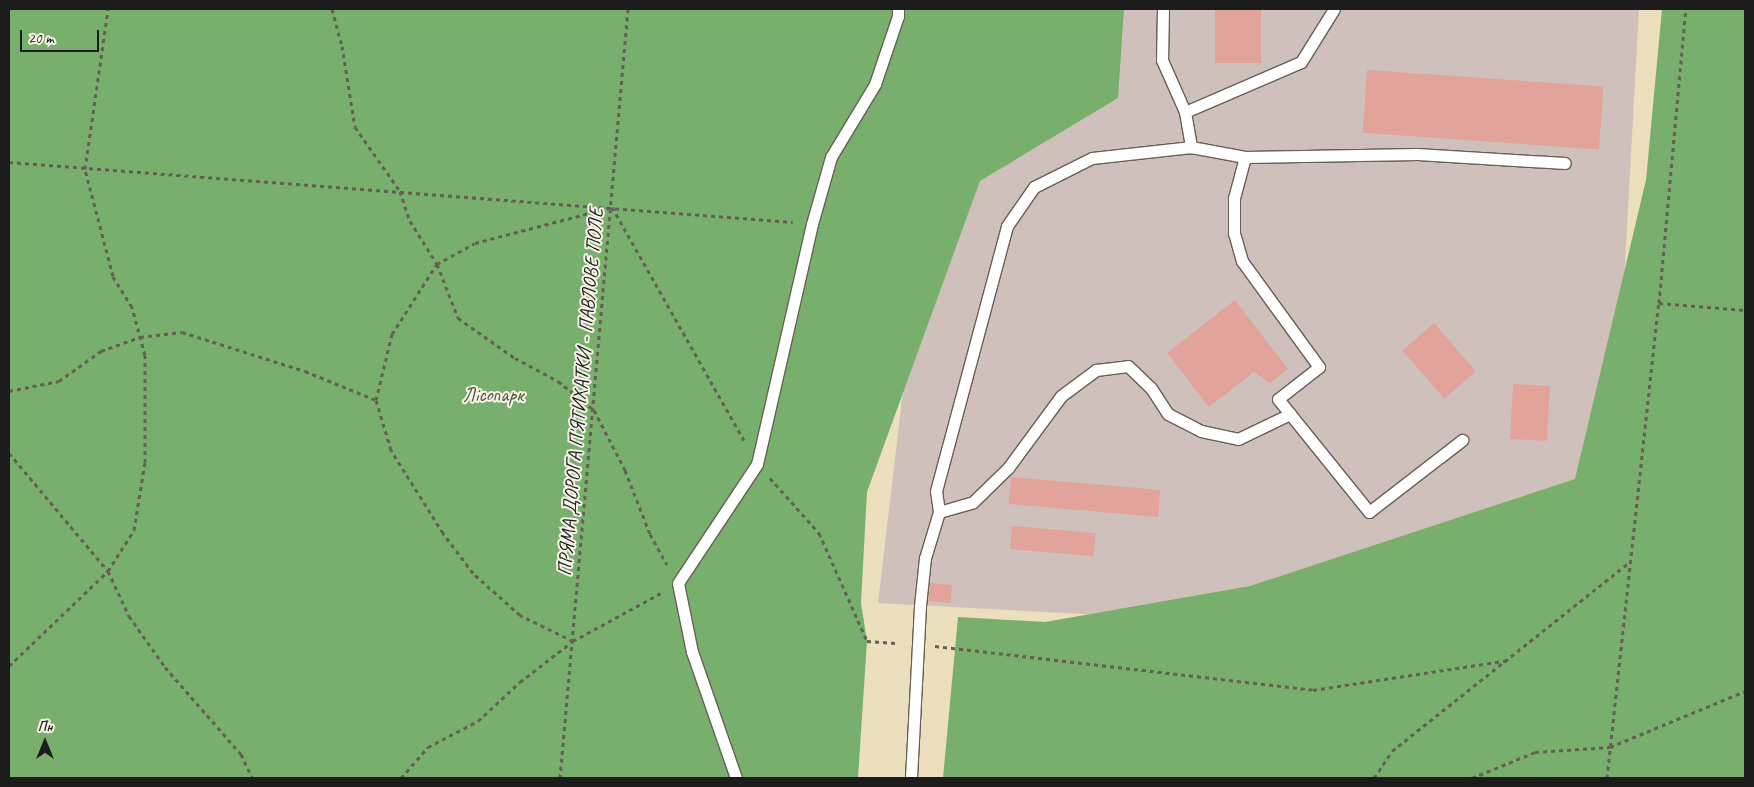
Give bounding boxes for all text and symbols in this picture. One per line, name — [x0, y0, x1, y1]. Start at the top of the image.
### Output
scale bar — [22, 20, 101, 52]
text: 20 m — [28, 29, 54, 48]
street label: ПРЯМА ДОРОГА П'ЯТИХАТКИ - ПАВЛОВЕ ПОЛЕ — [552, 207, 608, 577]
park label: Лісопарк — [463, 382, 523, 406]
north arrow — [20, 717, 70, 767]
text: Пн — [38, 718, 52, 735]

